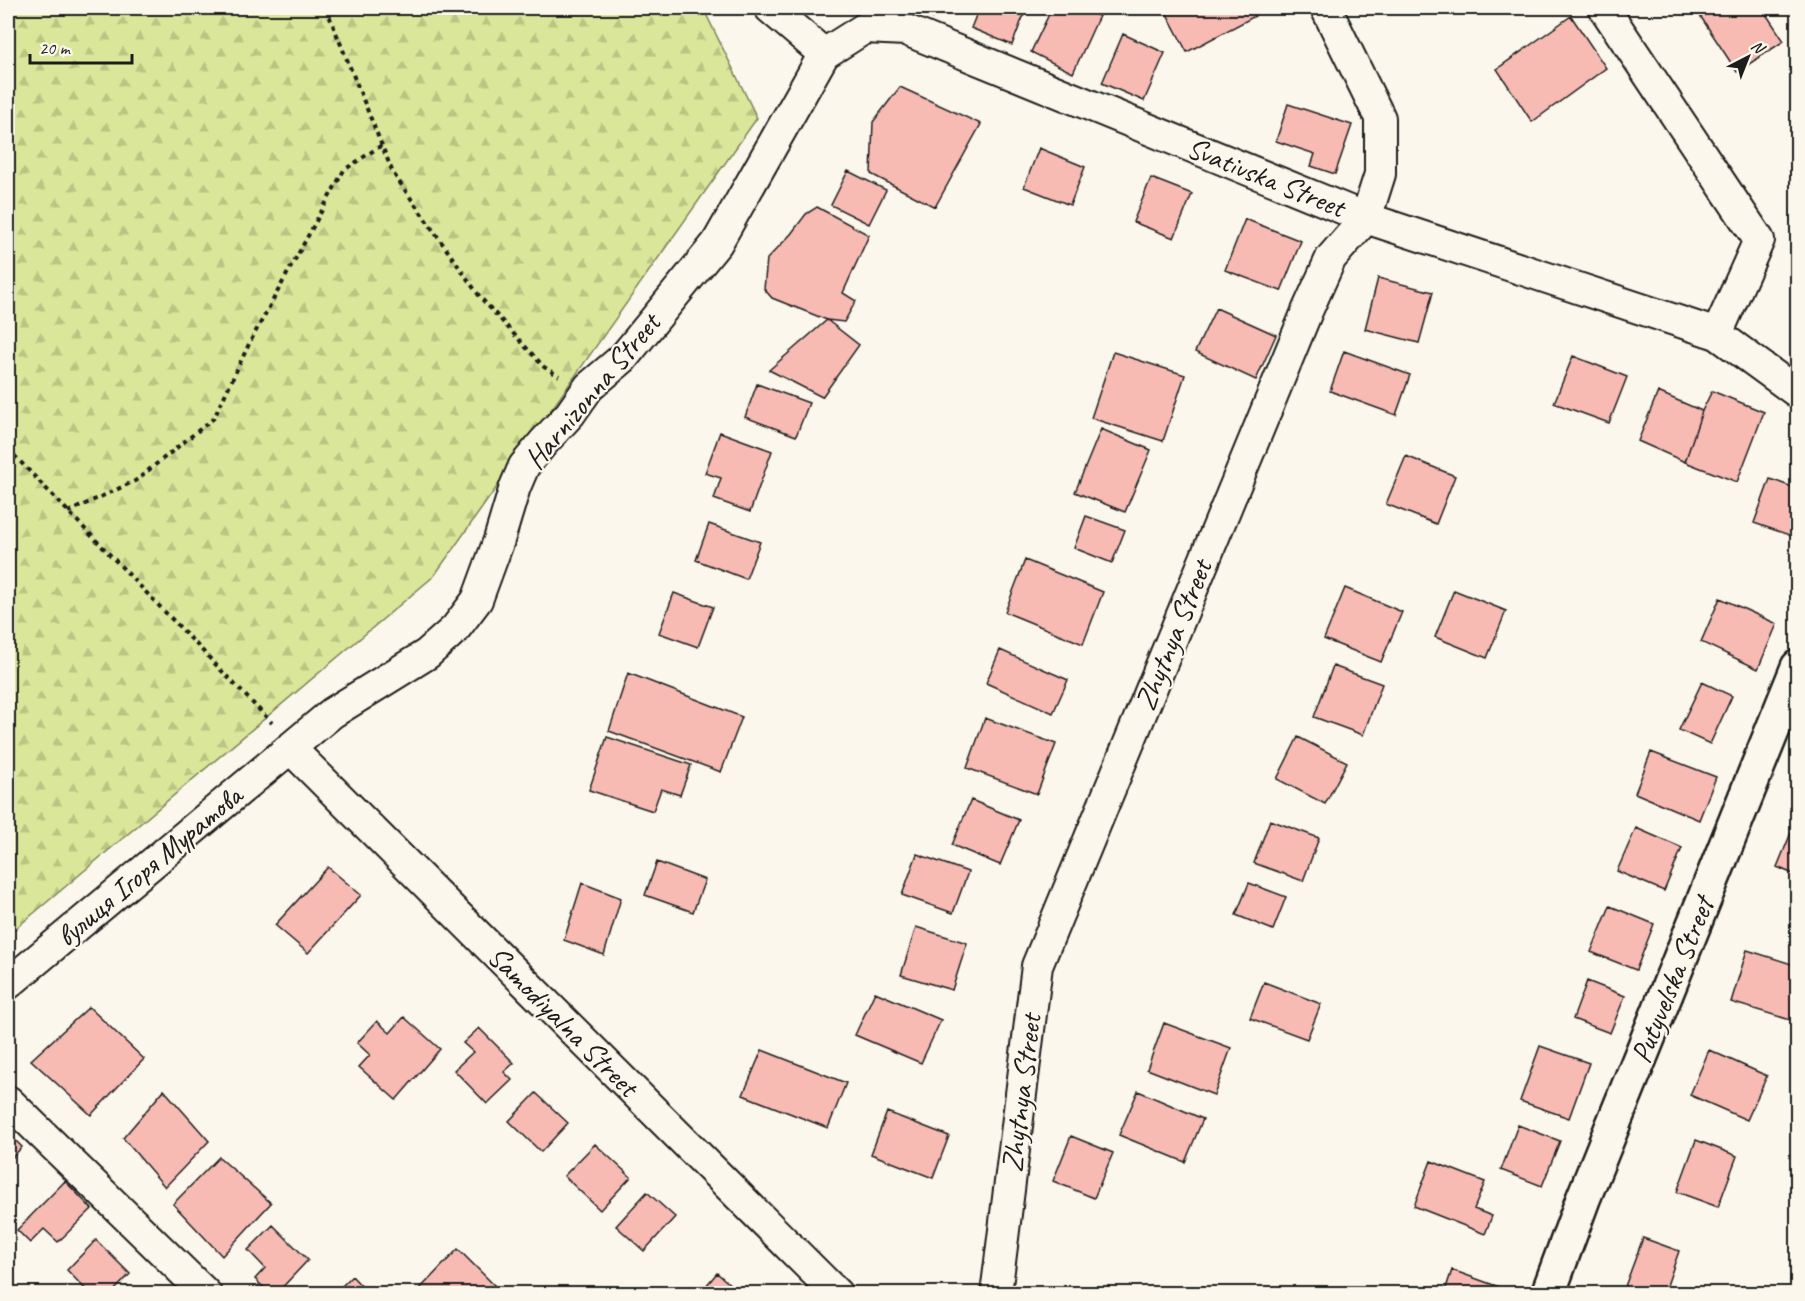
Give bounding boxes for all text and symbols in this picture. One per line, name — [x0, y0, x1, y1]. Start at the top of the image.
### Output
scale bar — [30, 27, 132, 65]
north arrow — [1718, 27, 1778, 87]
text: N — [1747, 36, 1770, 59]
text: 20 m — [39, 37, 72, 59]
street label: Svativska Street — [1182, 128, 1353, 227]
street label: Harnizonna Street — [516, 303, 670, 477]
street label: Zhytnya Street — [1126, 552, 1221, 716]
street label: вулиця Ігоря Муратова — [48, 775, 252, 955]
street label: Putyvelska Street — [1622, 888, 1724, 1068]
street label: Samodiyalna Street — [480, 938, 649, 1107]
street label: Zhytnya Street — [992, 1009, 1050, 1174]

